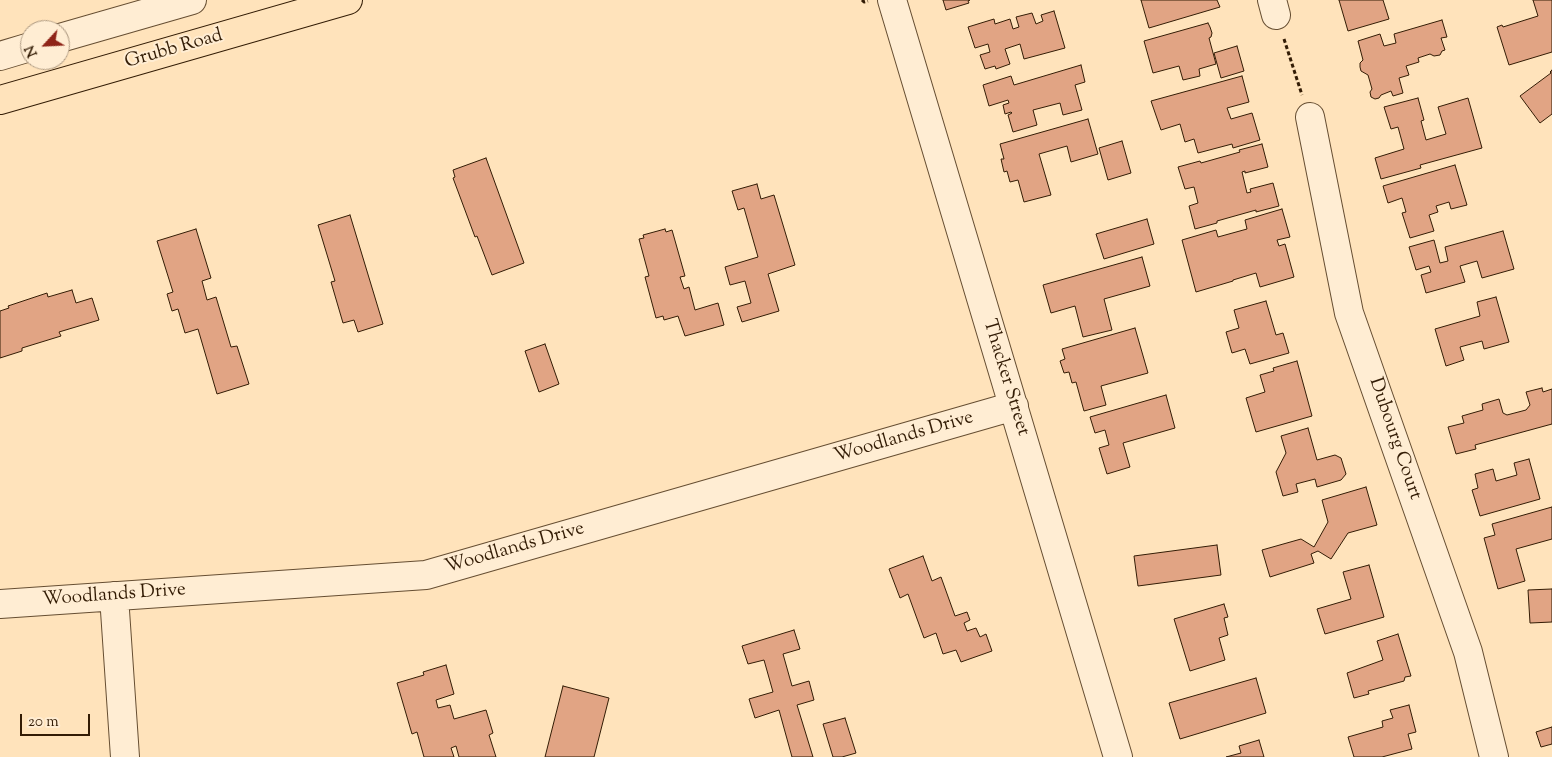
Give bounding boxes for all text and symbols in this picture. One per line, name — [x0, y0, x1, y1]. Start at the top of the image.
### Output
north arrow — [20, 20, 70, 70]
street label: Grubb Road — [122, 25, 226, 75]
text: N — [21, 42, 44, 60]
street label: Thacker Street — [976, 317, 1034, 439]
street label: Dubourg Court — [1362, 375, 1426, 503]
street label: Woodlands Drive — [832, 407, 976, 469]
street label: Woodlands Drive — [443, 518, 587, 580]
street label: Woodlands Drive — [41, 580, 187, 612]
scale bar — [22, 704, 92, 736]
text: 20 m — [28, 712, 59, 733]

